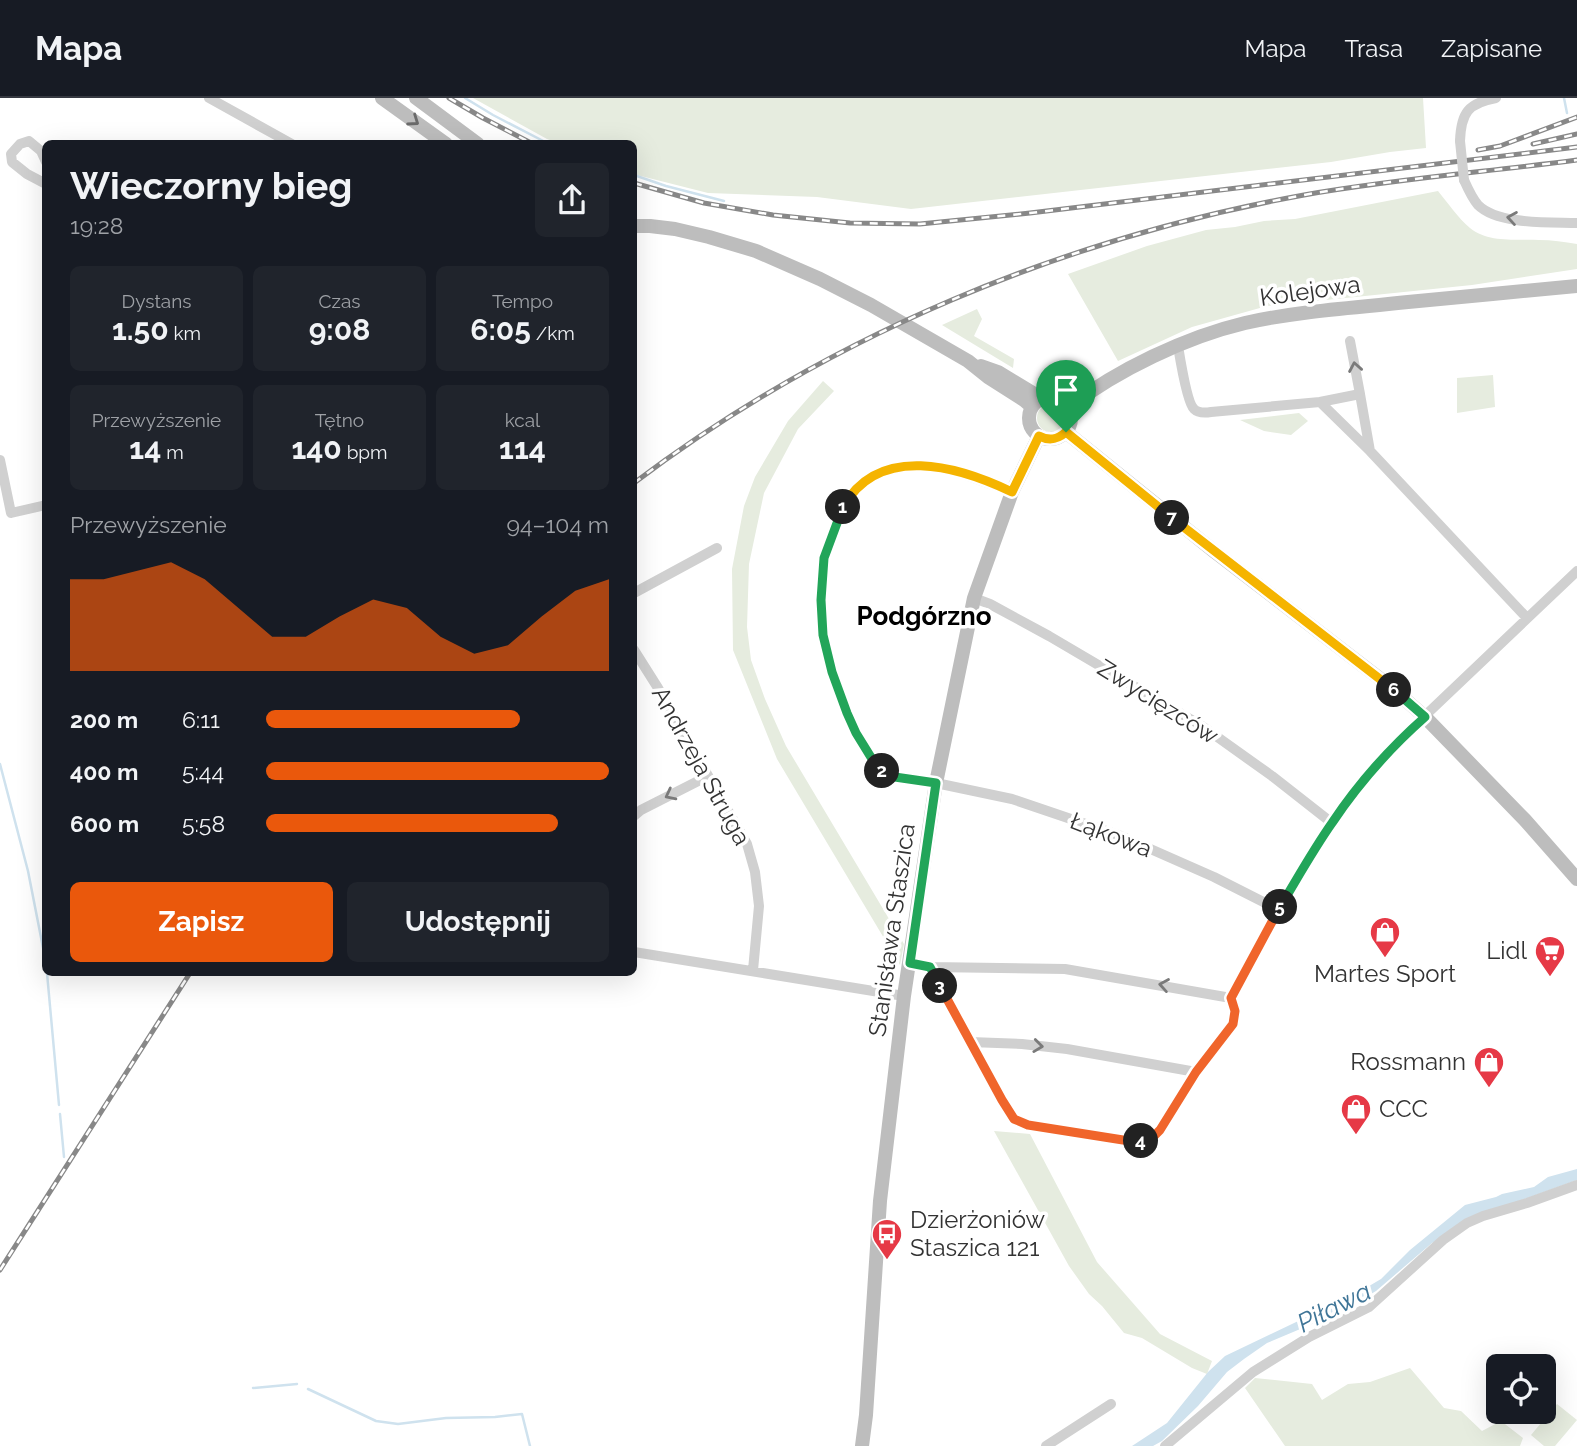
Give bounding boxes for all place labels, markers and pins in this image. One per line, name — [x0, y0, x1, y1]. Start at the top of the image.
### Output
pin — [1036, 360, 1096, 432]
pin: 1 — [826, 490, 860, 524]
pin: 7 — [1154, 500, 1190, 536]
pin: 6 — [1376, 672, 1412, 708]
pin: 2 — [864, 754, 900, 788]
pin: 5 — [1262, 890, 1298, 924]
shop icon: Martes Sport — [1368, 915, 1402, 959]
supermarket icon: Lidl — [1533, 934, 1567, 978]
place label: Lidl — [1486, 936, 1527, 965]
place label: Martes Sport — [1314, 959, 1456, 988]
pin: 3 — [922, 968, 958, 1004]
shop icon: Rossmann — [1472, 1045, 1506, 1089]
place label: Rossmann — [1350, 1047, 1466, 1076]
shop icon: CCC — [1339, 1092, 1373, 1136]
place label: CCC — [1379, 1094, 1428, 1123]
pin: 4 — [1124, 1124, 1158, 1158]
place label: Dzierżoniów Staszica 121 — [910, 1205, 1046, 1262]
bus stop icon: Dzierżoniów Staszica 121 — [870, 1217, 904, 1261]

